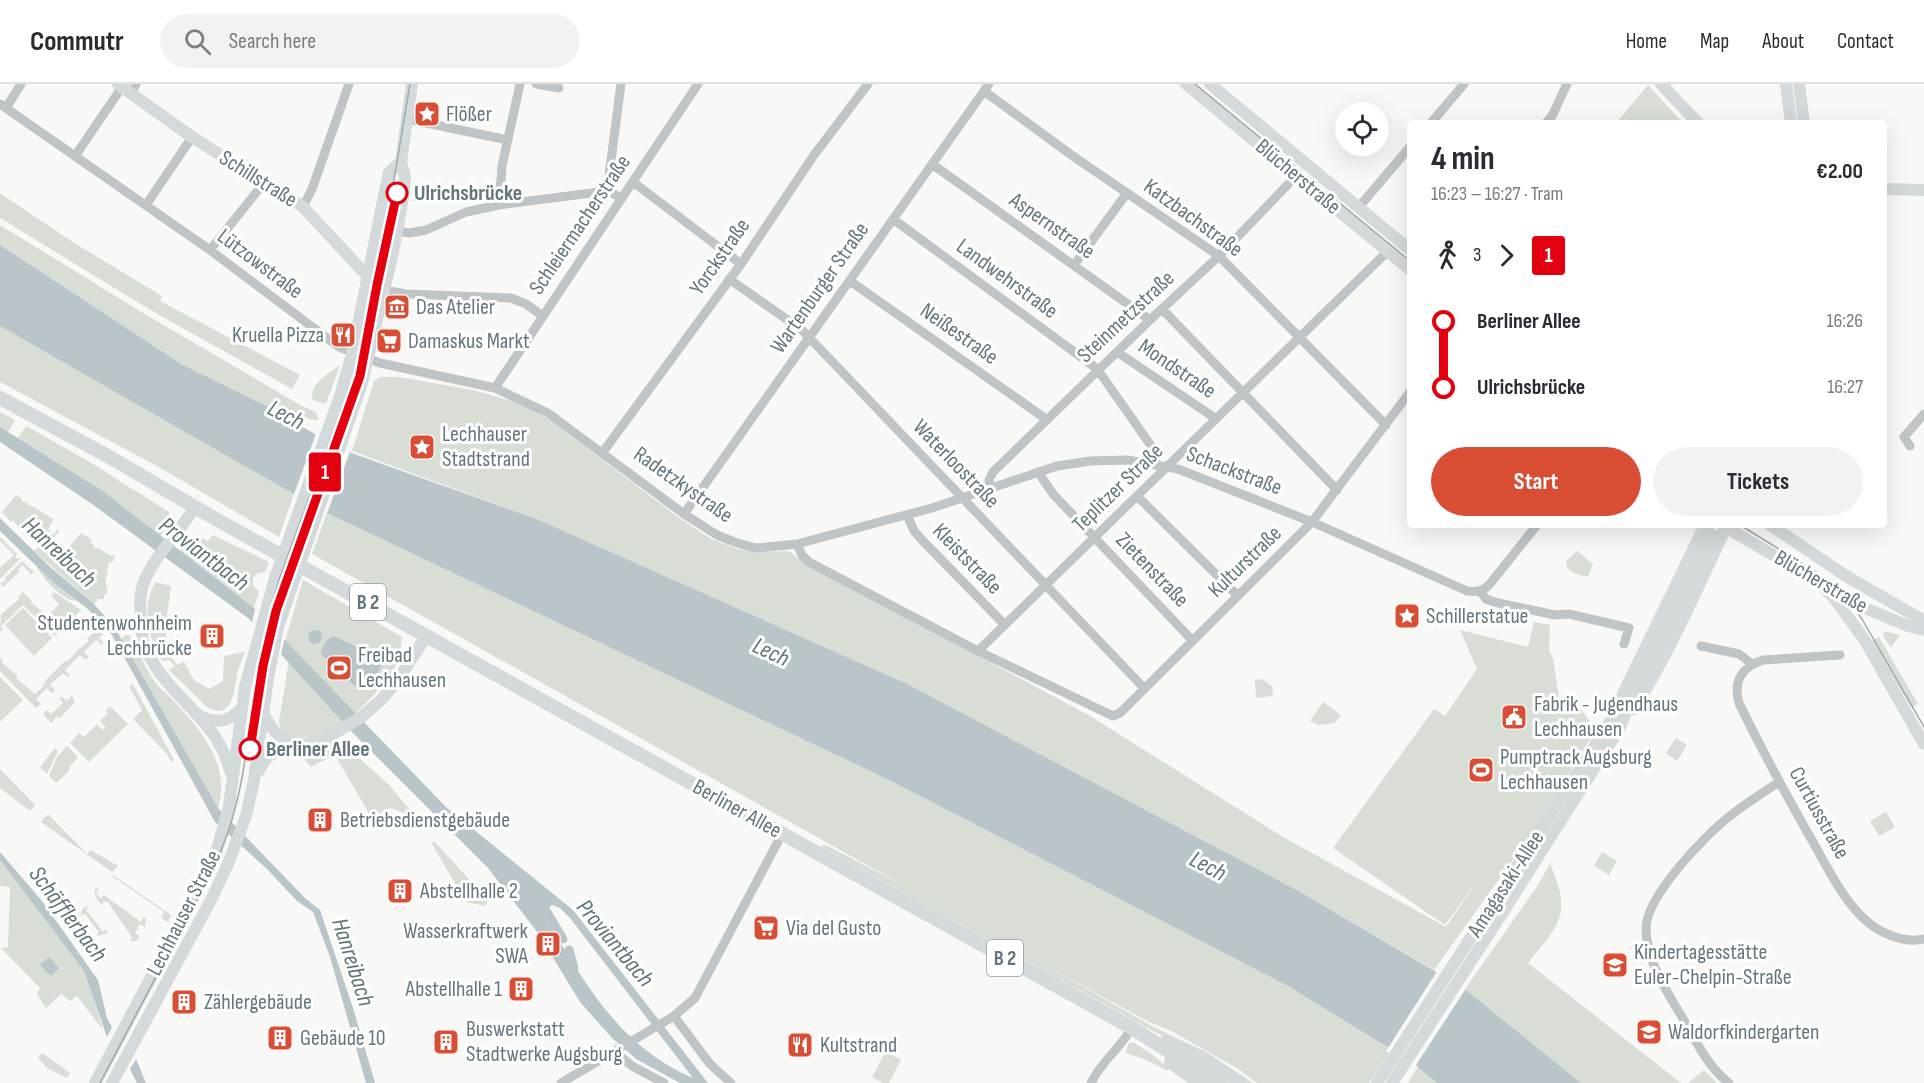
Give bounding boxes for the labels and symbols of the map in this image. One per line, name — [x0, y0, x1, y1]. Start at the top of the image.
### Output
place icon: Flößer — [412, 99, 442, 129]
place label: Flößer — [446, 101, 492, 128]
street label: Blücherstraße — [1250, 133, 1346, 221]
street label: Schillstraße — [214, 144, 302, 214]
street label: Schleiermacherstraße — [523, 150, 637, 300]
street label: Katzbachstraße — [1138, 173, 1248, 263]
place label: Ulrichsbrücke — [414, 180, 522, 207]
marker: Ulrichsbrücke — [386, 182, 408, 204]
street label: Aspernstraße — [1003, 186, 1100, 265]
street label: Yorckstraße — [684, 214, 756, 300]
street label: Wartenburger Straße — [765, 217, 875, 359]
street label: Lützowstraße — [212, 223, 308, 305]
street label: Landwehrstraße — [951, 233, 1063, 325]
street label: Steinmetzstraße — [1072, 265, 1180, 369]
museum icon: Das Atelier — [382, 292, 412, 322]
place label: Das Atelier — [416, 294, 495, 321]
street label: Neißestraße — [915, 297, 1003, 371]
restaurant icon: Kruella Pizza — [328, 320, 358, 350]
place label: Kruella Pizza — [232, 322, 324, 349]
supermarket icon: Damaskus Markt — [374, 326, 404, 356]
place label: Damaskus Markt — [408, 328, 530, 355]
street label: Mondstraße — [1133, 333, 1221, 405]
water label: Lech — [263, 394, 309, 436]
street label: Waterloostraße — [907, 414, 1005, 514]
place label: Lechhauser Stadtstrand — [442, 421, 530, 473]
place icon: Lechhauser Stadtstrand — [407, 432, 437, 462]
street label: Teplitzer Straße — [1067, 438, 1169, 538]
street label: Schackstraße — [1182, 440, 1286, 502]
street label: Radetzkystraße — [628, 441, 738, 529]
line badge: 1 — [306, 452, 344, 492]
water label: Hanreibach — [16, 510, 102, 594]
water label: Proviantbach — [153, 511, 255, 597]
street label: Kleiststraße — [927, 518, 1007, 600]
street label: Kulturstraße — [1203, 520, 1287, 604]
street label: Zietenstraße — [1110, 527, 1194, 613]
street label: Blücherstraße — [1770, 544, 1872, 620]
road number: B 2 — [350, 584, 386, 620]
place icon: Schillerstatue — [1392, 601, 1422, 631]
place label: Schillerstatue — [1426, 603, 1528, 630]
place label: Studentenwohnheim Lechbrücke — [38, 610, 192, 662]
building icon: Studentenwohnheim Lechbrücke — [197, 621, 227, 651]
water label: Lech — [748, 631, 794, 673]
place label: Freibad Lechhausen — [358, 642, 446, 694]
sports icon: Freibad Lechhausen — [324, 653, 354, 683]
place label: Fabrik - Jugendhaus Lechhausen — [1534, 691, 1678, 743]
public building icon: Fabrik - Jugendhaus Lechhausen — [1499, 702, 1529, 732]
place label: Berliner Allee — [266, 736, 370, 763]
marker: Berliner Allee — [239, 738, 261, 760]
place label: Pumptrack Augsburg Lechhausen — [1500, 744, 1652, 796]
sports icon: Pumptrack Augsburg Lechhausen — [1466, 755, 1496, 785]
street label: Curtiusstraße — [1783, 762, 1855, 864]
street label: Berliner Allee — [688, 774, 786, 844]
building icon: Betriebsdienstgebäude — [305, 805, 335, 835]
place label: Betriebsdienstgebäude — [340, 807, 510, 834]
street label: Amagasaki-Allee — [1461, 826, 1550, 943]
water label: Lech — [1185, 844, 1231, 888]
street label: Lechhauser Straße — [141, 846, 227, 980]
water label: Schäfflerbach — [23, 861, 113, 967]
building icon: Abstellhalle 2 — [385, 876, 415, 906]
place label: Abstellhalle 2 — [419, 878, 518, 905]
water label: Proviantbach — [570, 893, 660, 993]
supermarket icon: Via del Gusto — [751, 913, 781, 943]
water label: Hanreibach — [325, 914, 381, 1010]
place label: Via del Gusto — [786, 915, 881, 942]
place label: Wasserkraftwerk SWA — [403, 918, 529, 970]
building icon: Wasserkraftwerk SWA — [533, 929, 563, 959]
place label: Kindertagesstätte Euler-Chelpin-Straße — [1634, 939, 1792, 991]
road number: B 2 — [987, 940, 1023, 976]
school or university icon: Kindertagesstätte Euler-Chelpin-Straße — [1600, 950, 1630, 980]
building icon: Abstellhalle 1 — [506, 974, 536, 1004]
place label: Abstellhalle 1 — [405, 976, 502, 1003]
building icon: Zählergebäude — [169, 987, 199, 1017]
place label: Zählergebäude — [204, 989, 312, 1016]
place label: Buswerkstatt Stadtwerke Augsburg — [466, 1016, 623, 1068]
school or university icon: Waldorfkindergarten — [1634, 1017, 1664, 1047]
place label: Waldorfkindergarten — [1668, 1019, 1820, 1046]
building icon: Gebäude 10 — [265, 1023, 295, 1053]
place label: Gebäude 10 — [300, 1025, 386, 1052]
building icon: Buswerkstatt Stadtwerke Augsburg — [431, 1027, 461, 1057]
restaurant icon: Kultstrand — [785, 1030, 815, 1060]
place label: Kultstrand — [820, 1032, 897, 1059]

